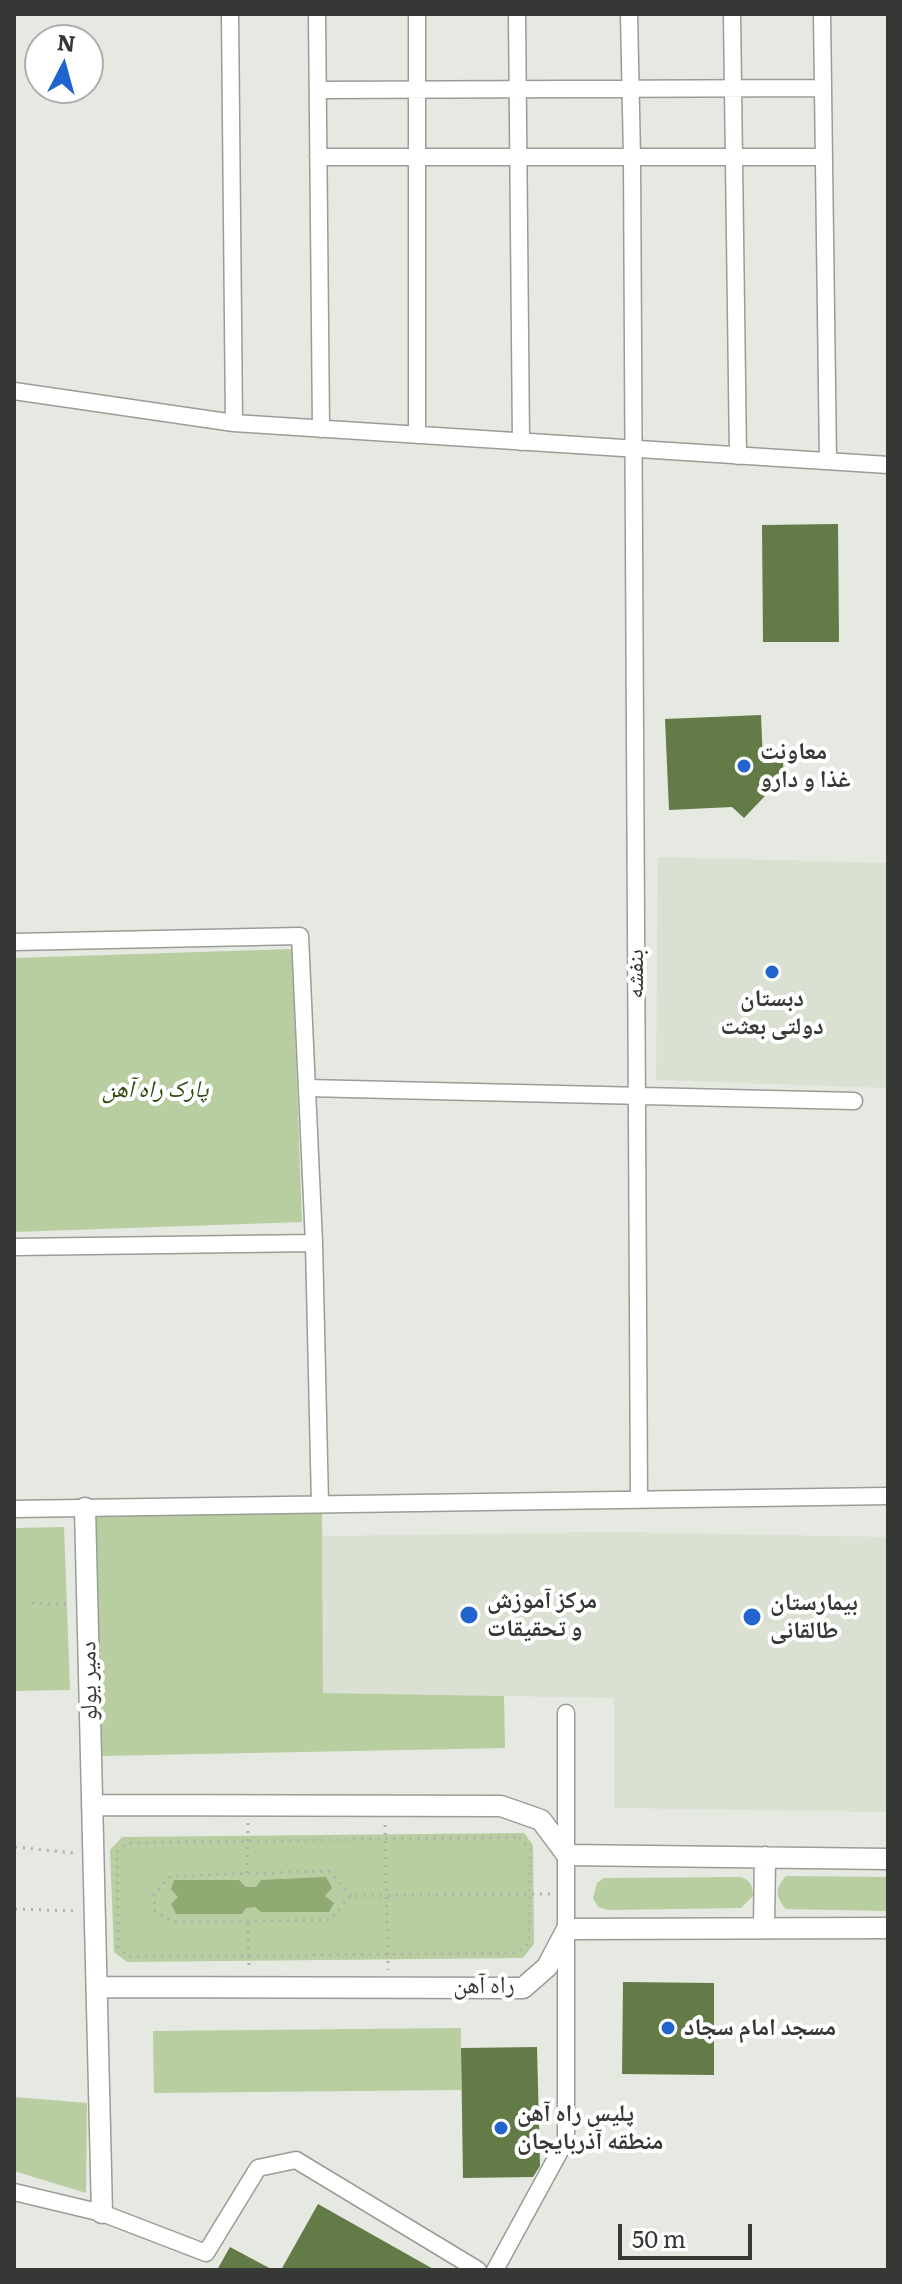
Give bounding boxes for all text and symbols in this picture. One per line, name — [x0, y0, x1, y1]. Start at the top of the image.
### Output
north arrow — [24, 24, 104, 104]
text: N — [55, 24, 77, 59]
place label: معاونت غذا و دارو — [760, 738, 851, 794]
marker: معاونت غذا و دارو — [735, 757, 753, 775]
street label: بنفشه — [622, 949, 650, 999]
marker: دبستان دولتی بعثت — [763, 963, 781, 981]
place label: دبستان دولتی بعثت — [720, 985, 824, 1041]
park label: پارک راه آهن — [102, 1076, 208, 1104]
place label: مرکز آموزش و تحقیقات — [487, 1587, 597, 1643]
place label: بیمارستان طالقانی — [770, 1589, 858, 1645]
marker: مرکز آموزش و تحقیقات — [458, 1604, 480, 1626]
marker: بیمارستان طالقانی — [741, 1606, 763, 1628]
street label: دمیر یولو — [74, 1641, 104, 1721]
street label: راه آهن — [453, 1971, 515, 2001]
place label: مسجد امام سجاد — [684, 2014, 836, 2042]
marker: مسجد امام سجاد — [659, 2019, 677, 2037]
place label: پلیس راه آهن منطقه آذربایجان — [517, 2100, 663, 2156]
marker: پلیس راه آهن منطقه آذربایجان — [492, 2119, 510, 2137]
scale bar — [622, 2208, 756, 2258]
text: 50 m — [632, 2220, 686, 2255]

